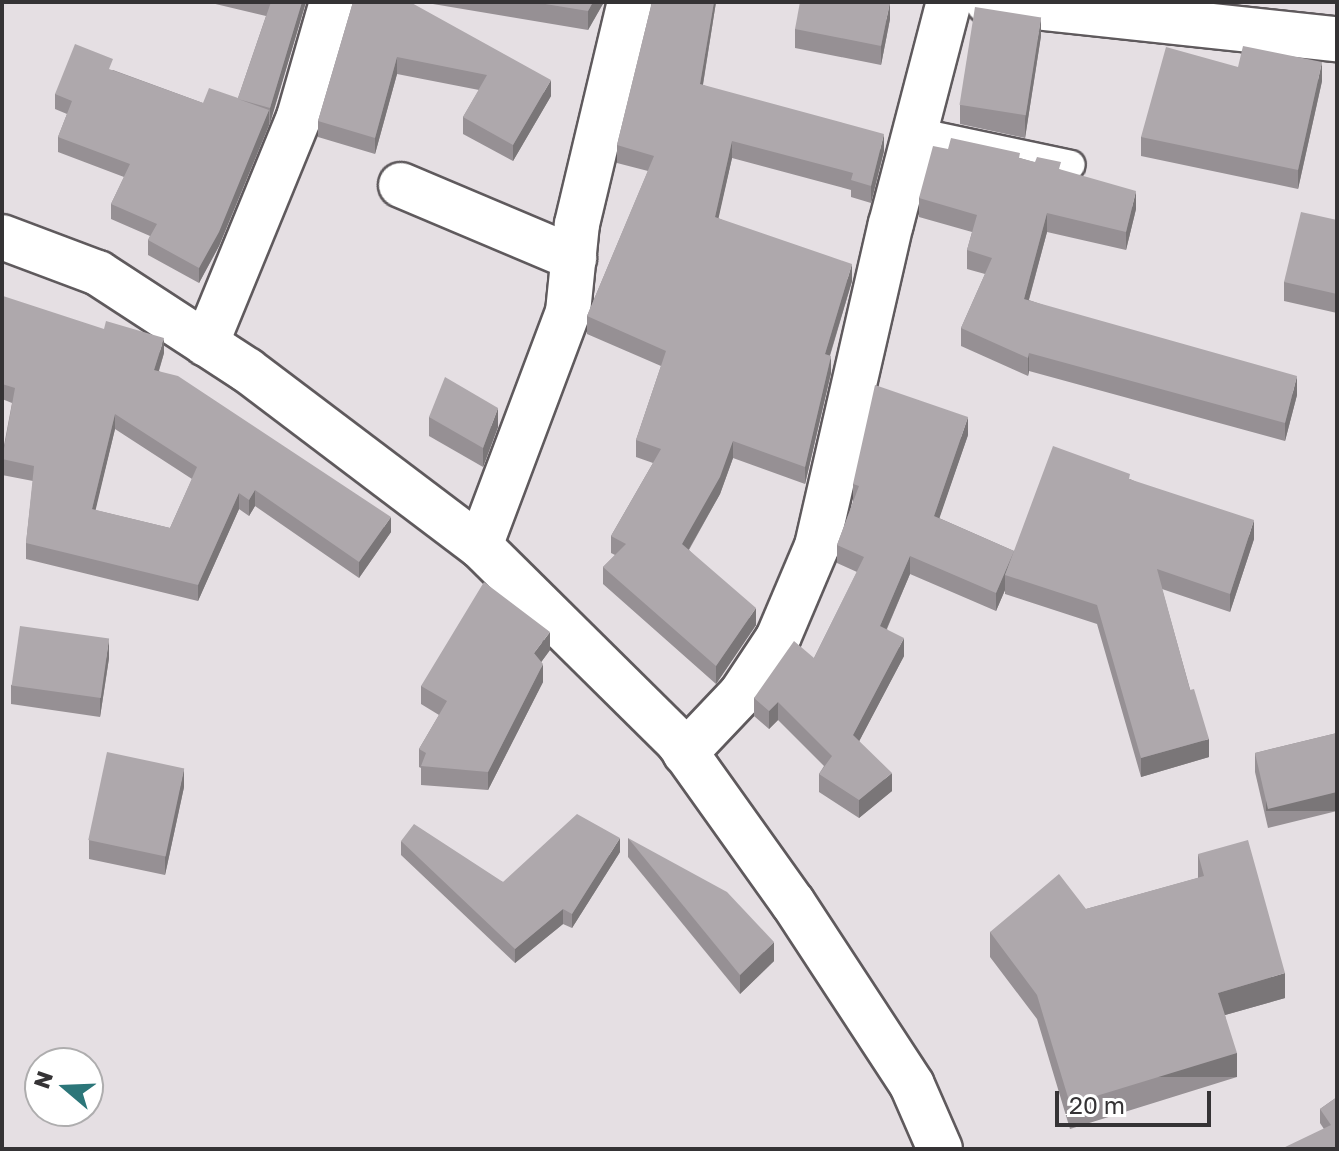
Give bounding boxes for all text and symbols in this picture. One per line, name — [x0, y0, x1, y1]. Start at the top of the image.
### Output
north arrow — [24, 1047, 104, 1127]
text: N — [27, 1067, 58, 1092]
scale bar — [1059, 1075, 1215, 1125]
text: 20 m — [1069, 1090, 1125, 1119]

